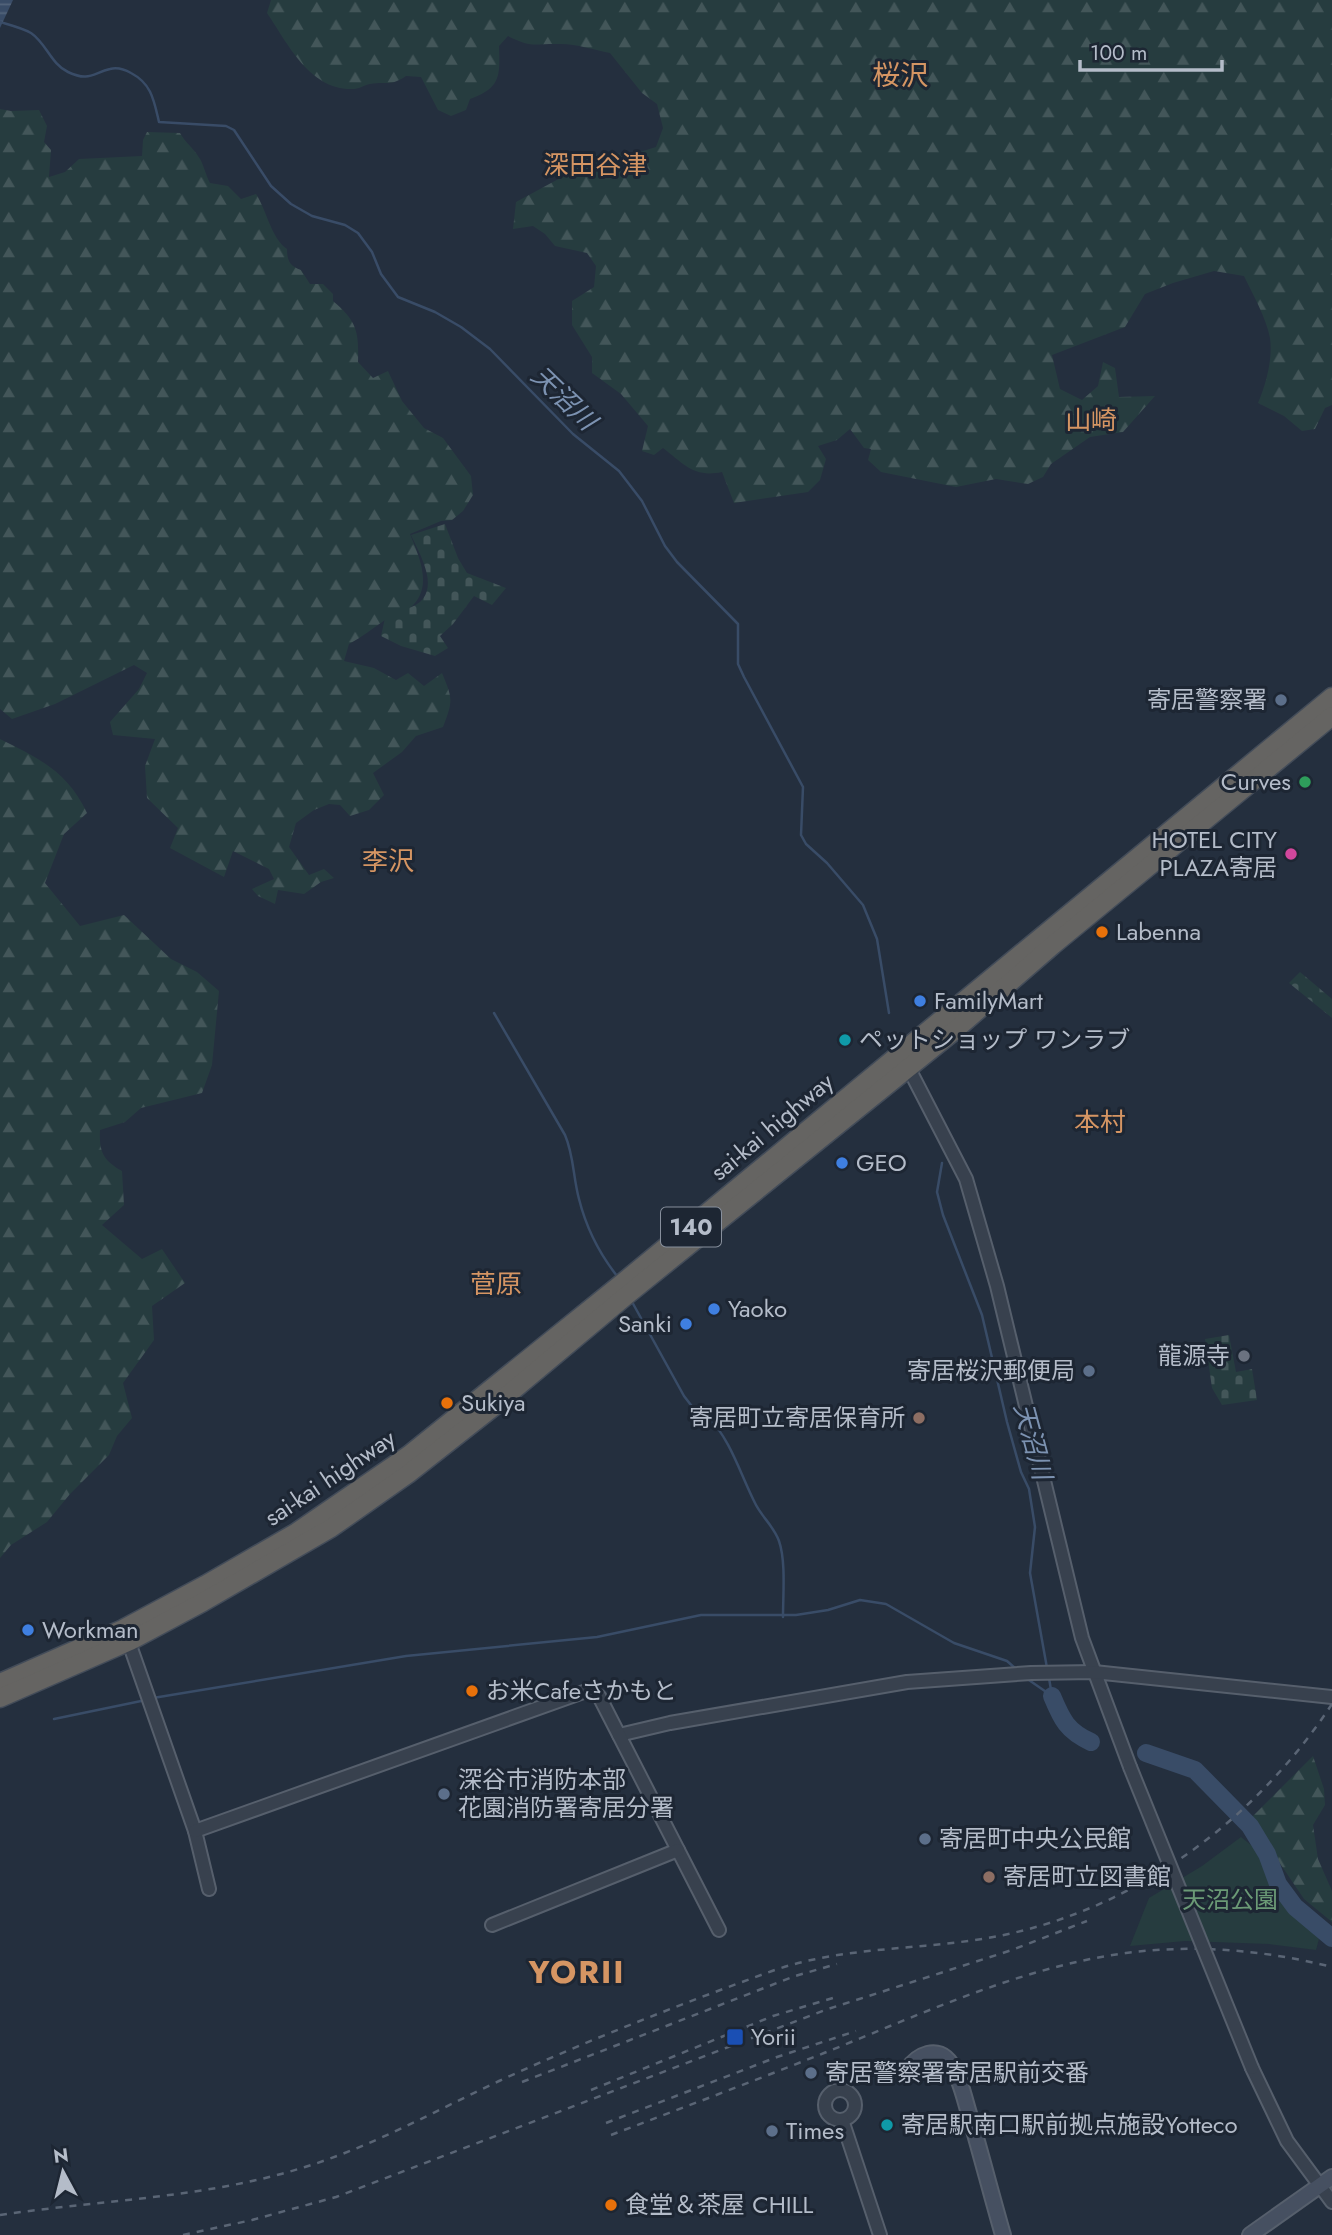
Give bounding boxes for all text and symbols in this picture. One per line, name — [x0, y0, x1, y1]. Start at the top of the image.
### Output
scale bar — [1080, 28, 1222, 72]
text: 100 m — [1090, 38, 1147, 68]
district label: 桜沢 — [872, 55, 928, 96]
district label: 深田谷津 — [543, 146, 647, 184]
water label: 天沼川 — [523, 357, 607, 441]
district label: 山崎 — [1065, 401, 1117, 439]
place label: 寄居警察署 — [1147, 682, 1267, 717]
marker: 寄居警察署 — [1273, 692, 1289, 708]
place label: Curves — [1221, 764, 1291, 799]
marker: Curves — [1297, 774, 1313, 790]
place label: HOTEL CITY PLAZA寄居 — [1152, 822, 1278, 885]
district label: 李沢 — [362, 842, 414, 880]
marker: HOTEL CITY PLAZA寄居 — [1283, 846, 1299, 862]
place label: Labenna — [1116, 914, 1201, 949]
marker: Labenna — [1094, 924, 1110, 940]
place label: FamilyMart — [934, 983, 1043, 1018]
marker: FamilyMart — [912, 993, 928, 1009]
place label: ペットショップ ワンラブ — [859, 1022, 1130, 1057]
marker: ペットショップ ワンラブ — [837, 1032, 853, 1048]
street label: sai-kai highway — [702, 1064, 841, 1189]
district label: 本村 — [1074, 1103, 1126, 1141]
place label: GEO — [856, 1145, 907, 1180]
marker: GEO — [834, 1155, 850, 1171]
road number: 140 — [661, 1208, 721, 1246]
district label: 菅原 — [470, 1265, 522, 1303]
place label: Yaoko — [728, 1291, 787, 1326]
marker: Yaoko — [706, 1301, 722, 1317]
place label: Sanki — [618, 1306, 672, 1341]
marker: Sanki — [678, 1316, 694, 1332]
place label: 龍源寺 — [1158, 1338, 1230, 1373]
marker: 龍源寺 — [1236, 1348, 1252, 1364]
place label: 寄居桜沢郵便局 — [907, 1353, 1075, 1388]
marker: 寄居桜沢郵便局 — [1081, 1363, 1097, 1379]
place label: Sukiya — [461, 1385, 526, 1420]
marker: Sukiya — [439, 1395, 455, 1411]
water label: 天沼川 — [1005, 1398, 1062, 1486]
place label: 寄居町立寄居保育所 — [689, 1400, 905, 1435]
marker: 寄居町立寄居保育所 — [911, 1410, 927, 1426]
street label: sai-kai highway — [257, 1421, 403, 1534]
place label: Workman — [42, 1612, 139, 1647]
marker: Workman — [20, 1622, 36, 1638]
place label: お米Cafeさかもと — [486, 1673, 677, 1708]
marker: お米Cafeさかもと — [464, 1683, 480, 1699]
place label: 深谷市消防本部 花園消防署寄居分署 — [458, 1762, 674, 1825]
marker: 深谷市消防本部 花園消防署寄居分署 — [436, 1786, 452, 1802]
place label: 寄居町中央公民館 — [939, 1821, 1131, 1856]
marker: 寄居町中央公民館 — [917, 1831, 933, 1847]
place label: 寄居町立図書館 — [1003, 1859, 1171, 1894]
marker: 寄居町立図書館 — [981, 1869, 997, 1885]
park label: 天沼公園 — [1182, 1882, 1278, 1917]
district label: YORII — [528, 1949, 625, 1995]
place label: Yorii — [751, 2019, 796, 2054]
marker: Yorii — [725, 2027, 745, 2047]
place label: 寄居警察署寄居駅前交番 — [825, 2055, 1089, 2090]
marker: 寄居警察署寄居駅前交番 — [803, 2065, 819, 2081]
place label: 寄居駅南口駅前拠点施設Yotteco — [901, 2107, 1238, 2142]
place label: Times — [786, 2113, 844, 2148]
marker: 寄居駅南口駅前拠点施設Yotteco — [879, 2117, 895, 2133]
marker: Times — [764, 2123, 780, 2139]
north arrow — [28, 2137, 98, 2207]
text: N — [52, 2141, 70, 2170]
place label: 食堂＆茶屋 CHILL — [625, 2187, 813, 2222]
marker: 食堂＆茶屋 CHILL — [603, 2197, 619, 2213]

